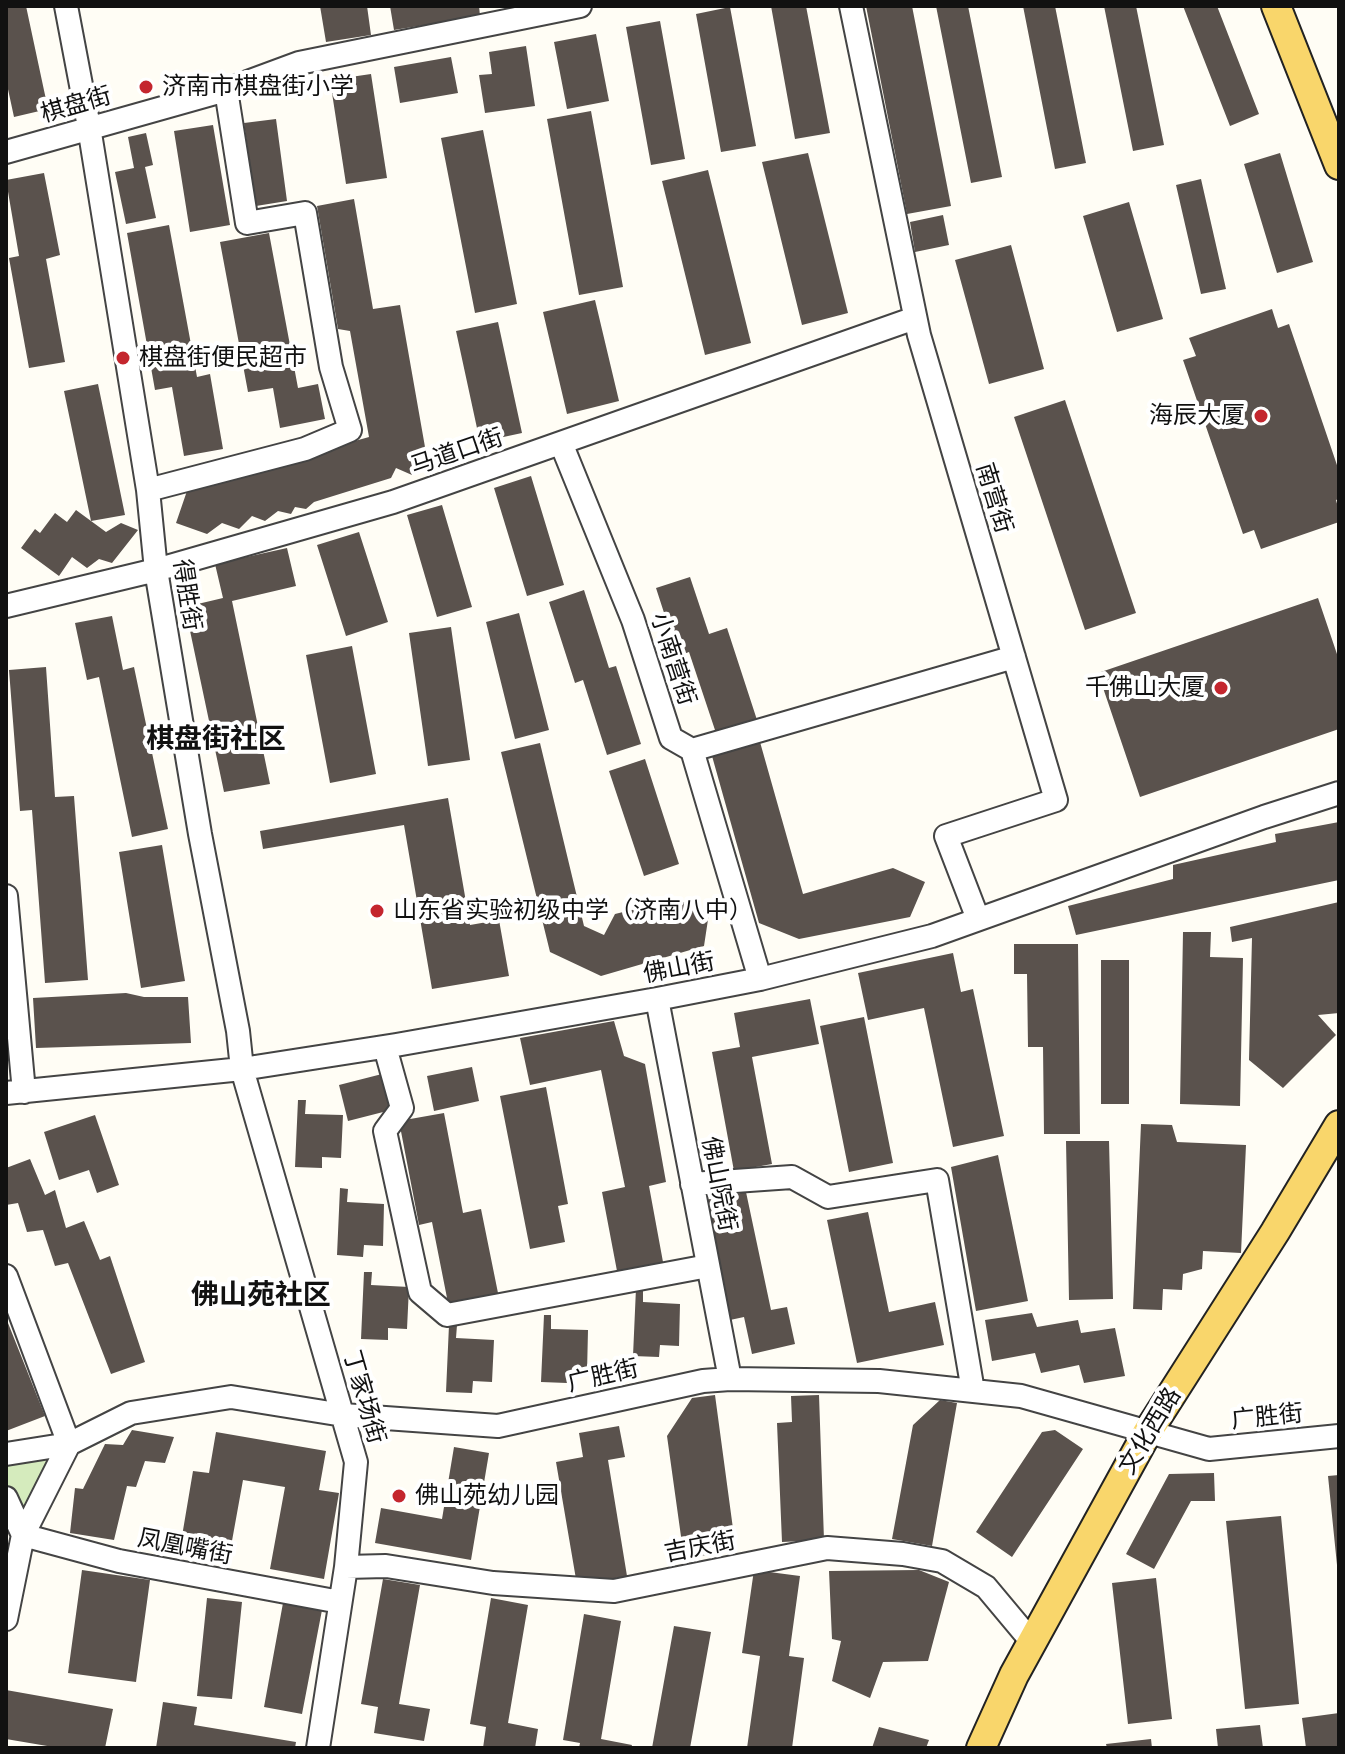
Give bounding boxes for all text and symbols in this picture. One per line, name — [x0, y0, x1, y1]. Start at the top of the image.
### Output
place label: 济南市棋盘街小学 — [162, 73, 354, 101]
marker: 济南市棋盘街小学 — [137, 78, 155, 96]
street label: 棋盘街 — [37, 81, 115, 129]
place label: 棋盘街便民超市 — [139, 344, 307, 372]
marker: 棋盘街便民超市 — [114, 349, 132, 367]
place label: 海辰大厦 — [1149, 402, 1245, 430]
marker: 海辰大厦 — [1252, 407, 1270, 425]
street label: 马道口街 — [407, 423, 507, 481]
street label: 南营街 — [970, 459, 1018, 537]
street label: 得胜街 — [167, 557, 207, 633]
street label: 小南营街 — [644, 609, 702, 709]
place label: 千佛山大厦 — [1085, 674, 1205, 702]
marker: 千佛山大厦 — [1212, 679, 1230, 697]
district label: 棋盘街社区 — [146, 722, 286, 756]
place label: 山东省实验初级中学（济南八中） — [393, 897, 753, 925]
marker: 山东省实验初级中学（济南八中） — [368, 902, 386, 920]
street label: 佛山街 — [641, 947, 717, 989]
street label: 佛山院街 — [696, 1134, 742, 1234]
district label: 佛山苑社区 — [191, 1278, 331, 1312]
street label: 丁家场街 — [337, 1347, 391, 1447]
street label: 广胜街 — [565, 1354, 641, 1398]
street label: 文化西路 — [1113, 1382, 1187, 1480]
street label: 广胜街 — [1230, 1399, 1304, 1435]
place label: 佛山苑幼儿园 — [415, 1482, 559, 1510]
marker: 佛山苑幼儿园 — [390, 1487, 408, 1505]
street label: 凤凰嘴街 — [135, 1524, 235, 1570]
street label: 吉庆街 — [662, 1526, 738, 1568]

